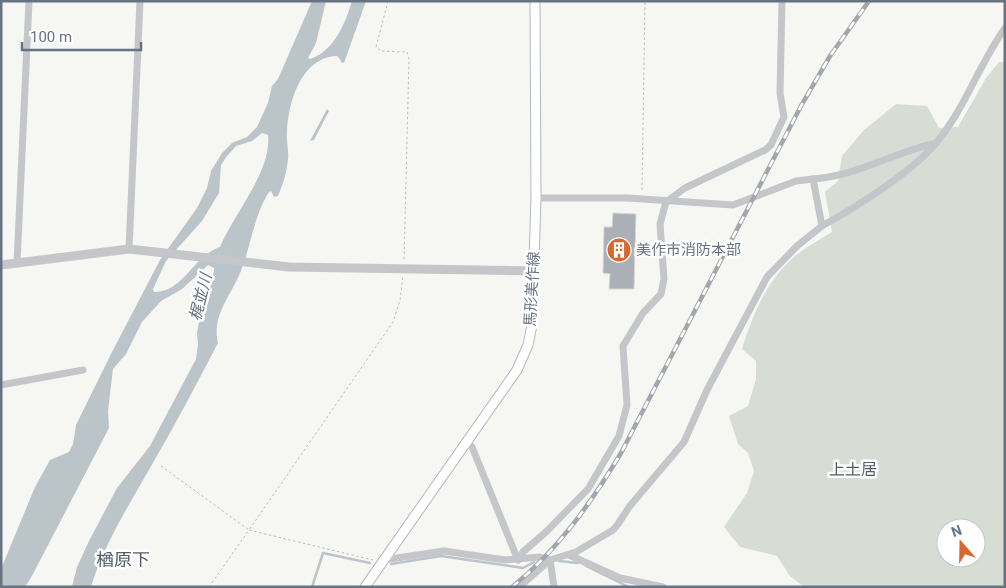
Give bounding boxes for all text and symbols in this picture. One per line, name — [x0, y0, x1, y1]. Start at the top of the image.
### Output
scale bar — [22, 20, 141, 52]
text: 100 m — [30, 28, 72, 46]
building icon: 美作市消防本部 — [606, 237, 632, 263]
place label: 美作市消防本部 — [636, 241, 741, 259]
street label: 馬形美作線 — [521, 251, 543, 327]
water label: 梶並川 — [185, 270, 216, 323]
district label: 上土居 — [829, 460, 877, 479]
north arrow — [936, 518, 986, 568]
text: N — [949, 522, 964, 540]
district label: 楢原下 — [96, 549, 150, 570]

